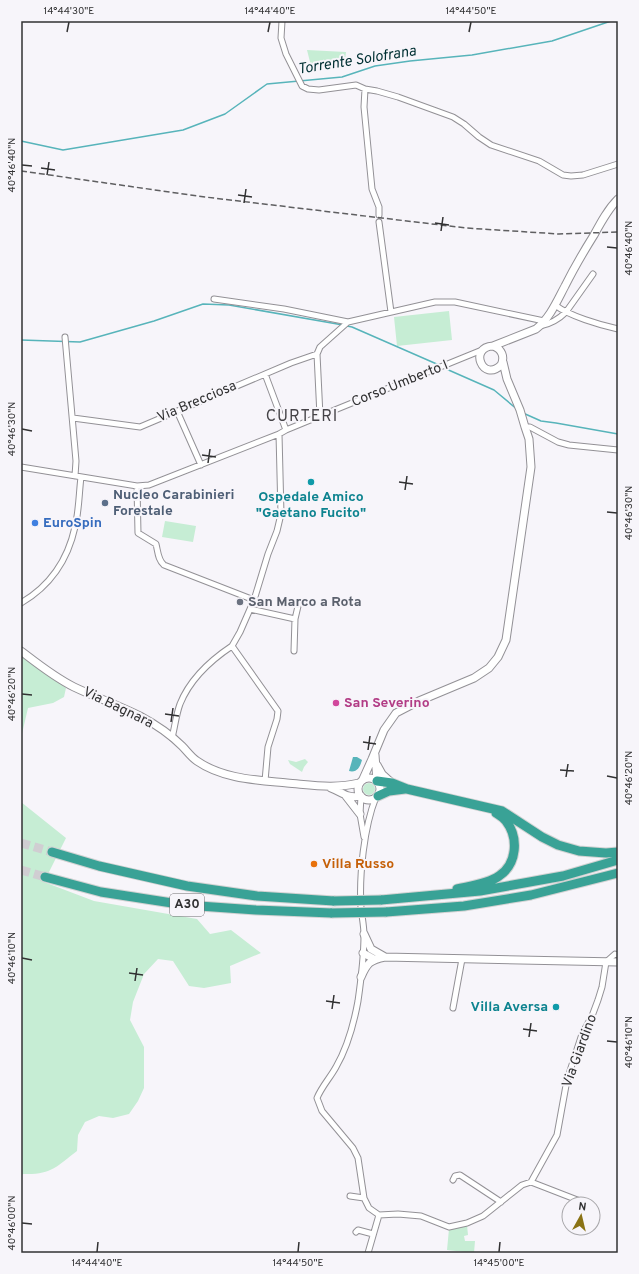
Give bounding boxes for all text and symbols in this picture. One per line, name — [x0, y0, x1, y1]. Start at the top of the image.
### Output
text: 14°44'30"E — [44, 5, 94, 18]
text: 14°44'40"E — [244, 5, 296, 18]
text: 14°44'50"E — [445, 5, 497, 18]
water label: Torrente Solofrana — [296, 42, 418, 80]
text: 40°46'40"N — [6, 138, 19, 192]
text: 40°46'40"N — [623, 221, 636, 275]
street label: Corso Umberto I — [349, 357, 451, 411]
street label: Via Brecciosa — [155, 378, 239, 426]
text: 40°46'30"N — [6, 402, 19, 456]
district label: CURTERI — [266, 407, 338, 427]
marker: Ospedale Amico "Gaetano Fucito" — [306, 477, 316, 487]
text: 40°46'30"N — [623, 486, 636, 540]
place label: Nucleo Carabinieri Forestale — [113, 487, 235, 520]
place label: Ospedale Amico "Gaetano Fucito" — [256, 489, 366, 522]
marker: Nucleo Carabinieri Forestale — [100, 498, 110, 508]
place label: EuroSpin — [43, 515, 102, 532]
marker: EuroSpin — [30, 518, 40, 528]
place label: San Marco a Rota — [248, 594, 361, 611]
marker: San Marco a Rota — [235, 597, 245, 607]
text: 40°46'20"N — [6, 667, 19, 721]
street label: Via Bagnara — [80, 684, 156, 732]
place label: San Severino — [344, 695, 430, 712]
marker: San Severino — [331, 698, 341, 708]
text: 40°46'20"N — [623, 751, 636, 805]
place label: Villa Russo — [322, 856, 394, 873]
marker: Villa Russo — [309, 859, 319, 869]
road number: A30 — [170, 894, 204, 916]
text: 40°46'10"N — [6, 932, 19, 984]
place label: Villa Aversa — [471, 999, 548, 1016]
marker: Villa Aversa — [551, 1002, 561, 1012]
street label: Via Giardino — [559, 1012, 601, 1090]
text: 40°46'10"N — [623, 1016, 636, 1068]
text: 40°46'00"N — [6, 1196, 19, 1250]
north arrow — [561, 1196, 601, 1236]
text: N — [577, 1200, 587, 1215]
text: 14°44'40"E — [71, 1257, 123, 1270]
text: 14°44'50"E — [272, 1257, 324, 1270]
text: 14°45'00"E — [473, 1257, 525, 1270]

